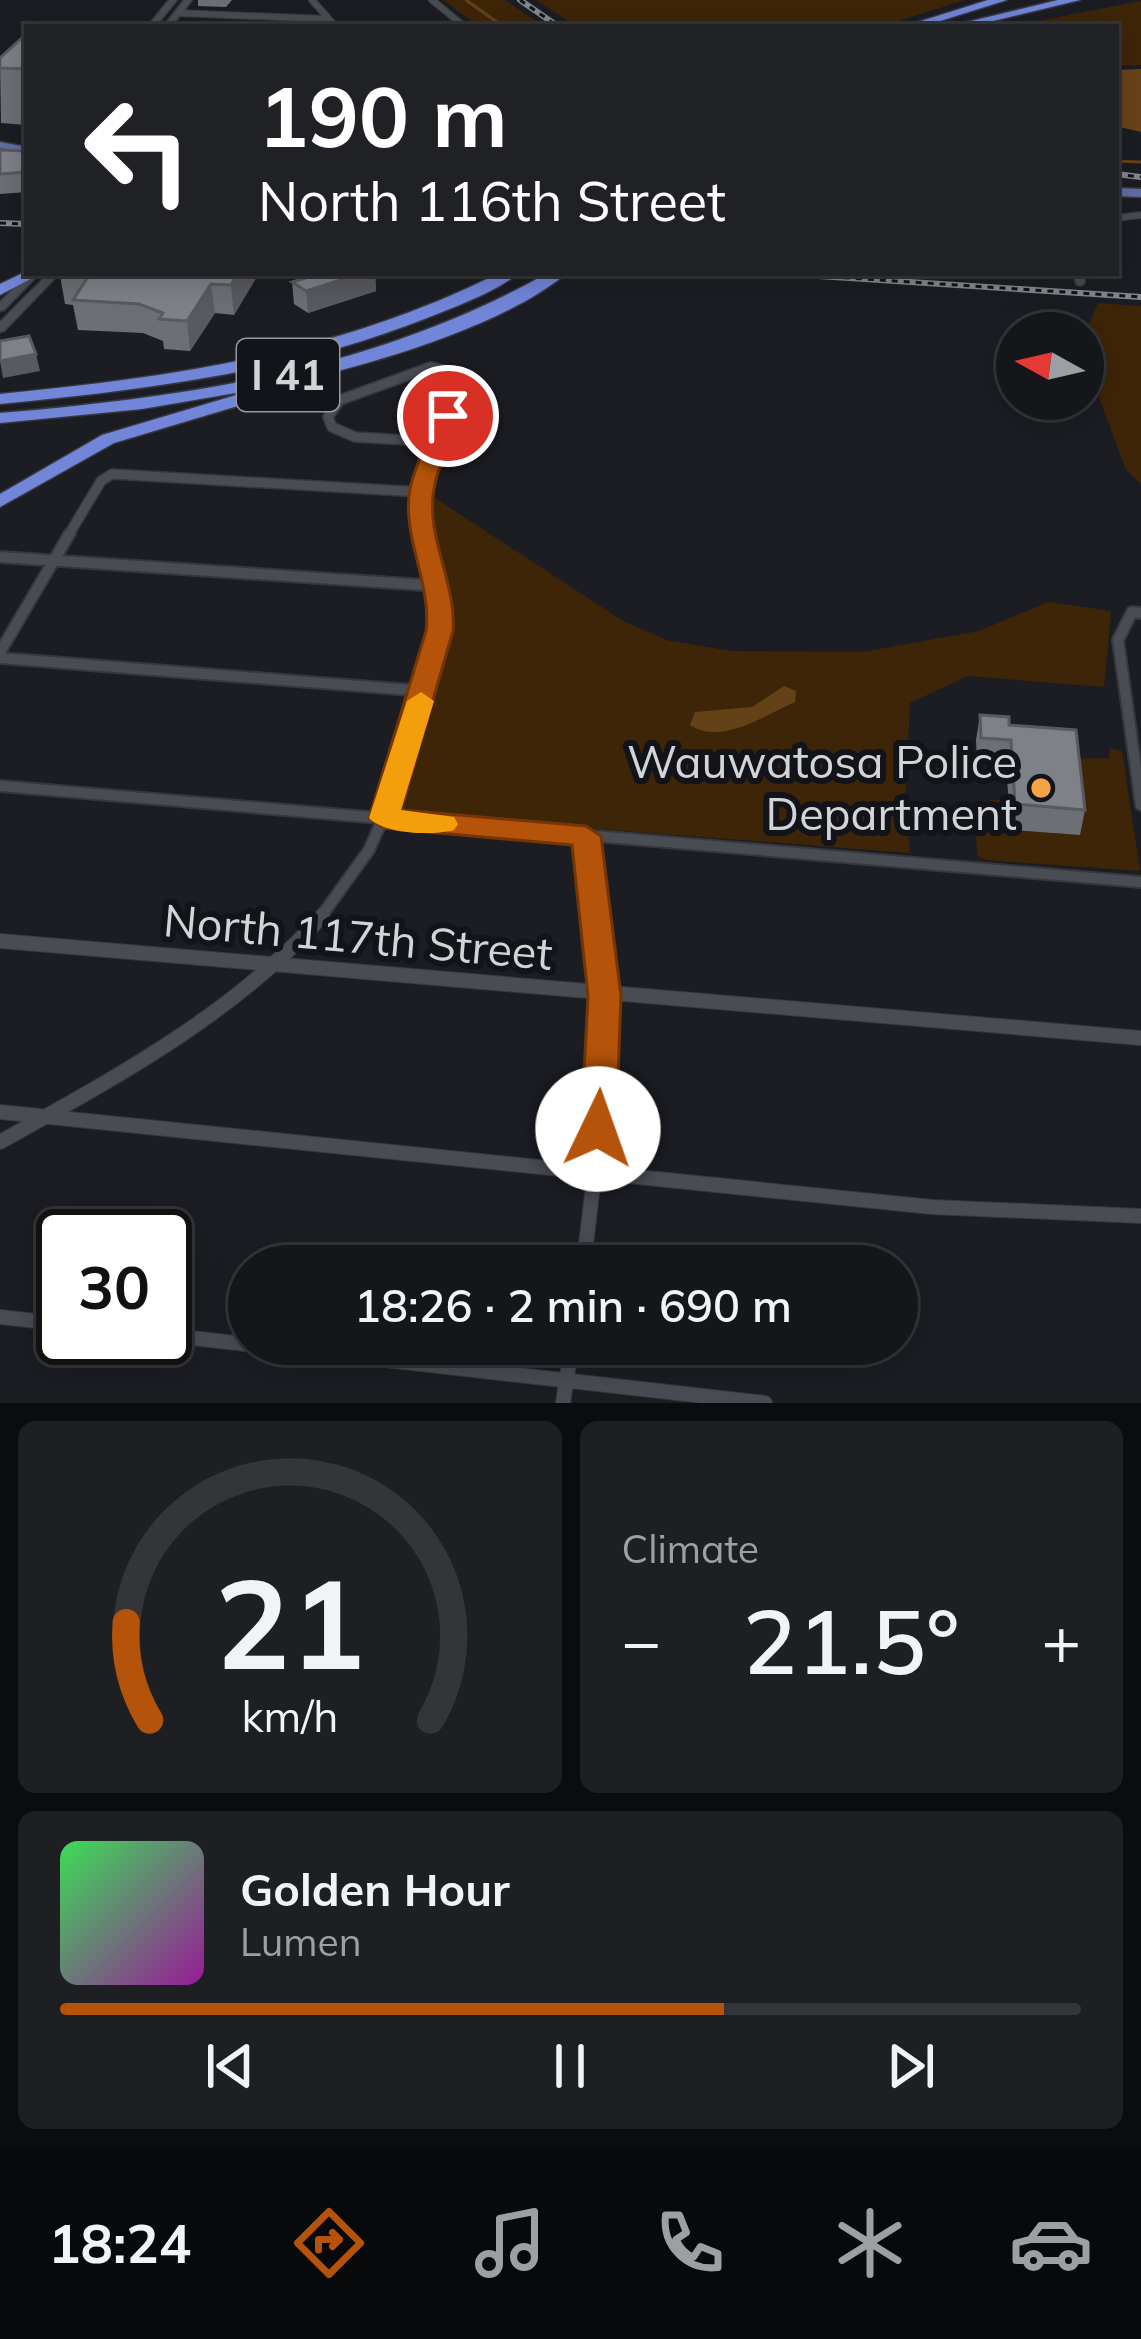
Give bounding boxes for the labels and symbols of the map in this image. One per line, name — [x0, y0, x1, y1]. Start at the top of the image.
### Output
north arrow — [996, 312, 1104, 420]
road number: I 41 — [237, 339, 339, 411]
pin — [397, 365, 499, 467]
place label: Wauwatosa Police Department — [627, 733, 1017, 841]
marker: Wauwatosa Police Department — [1028, 775, 1054, 801]
street label: North 117th Street — [161, 891, 555, 981]
position arrow — [535, 1066, 661, 1192]
speed limit sign: 30 — [36, 1209, 192, 1365]

